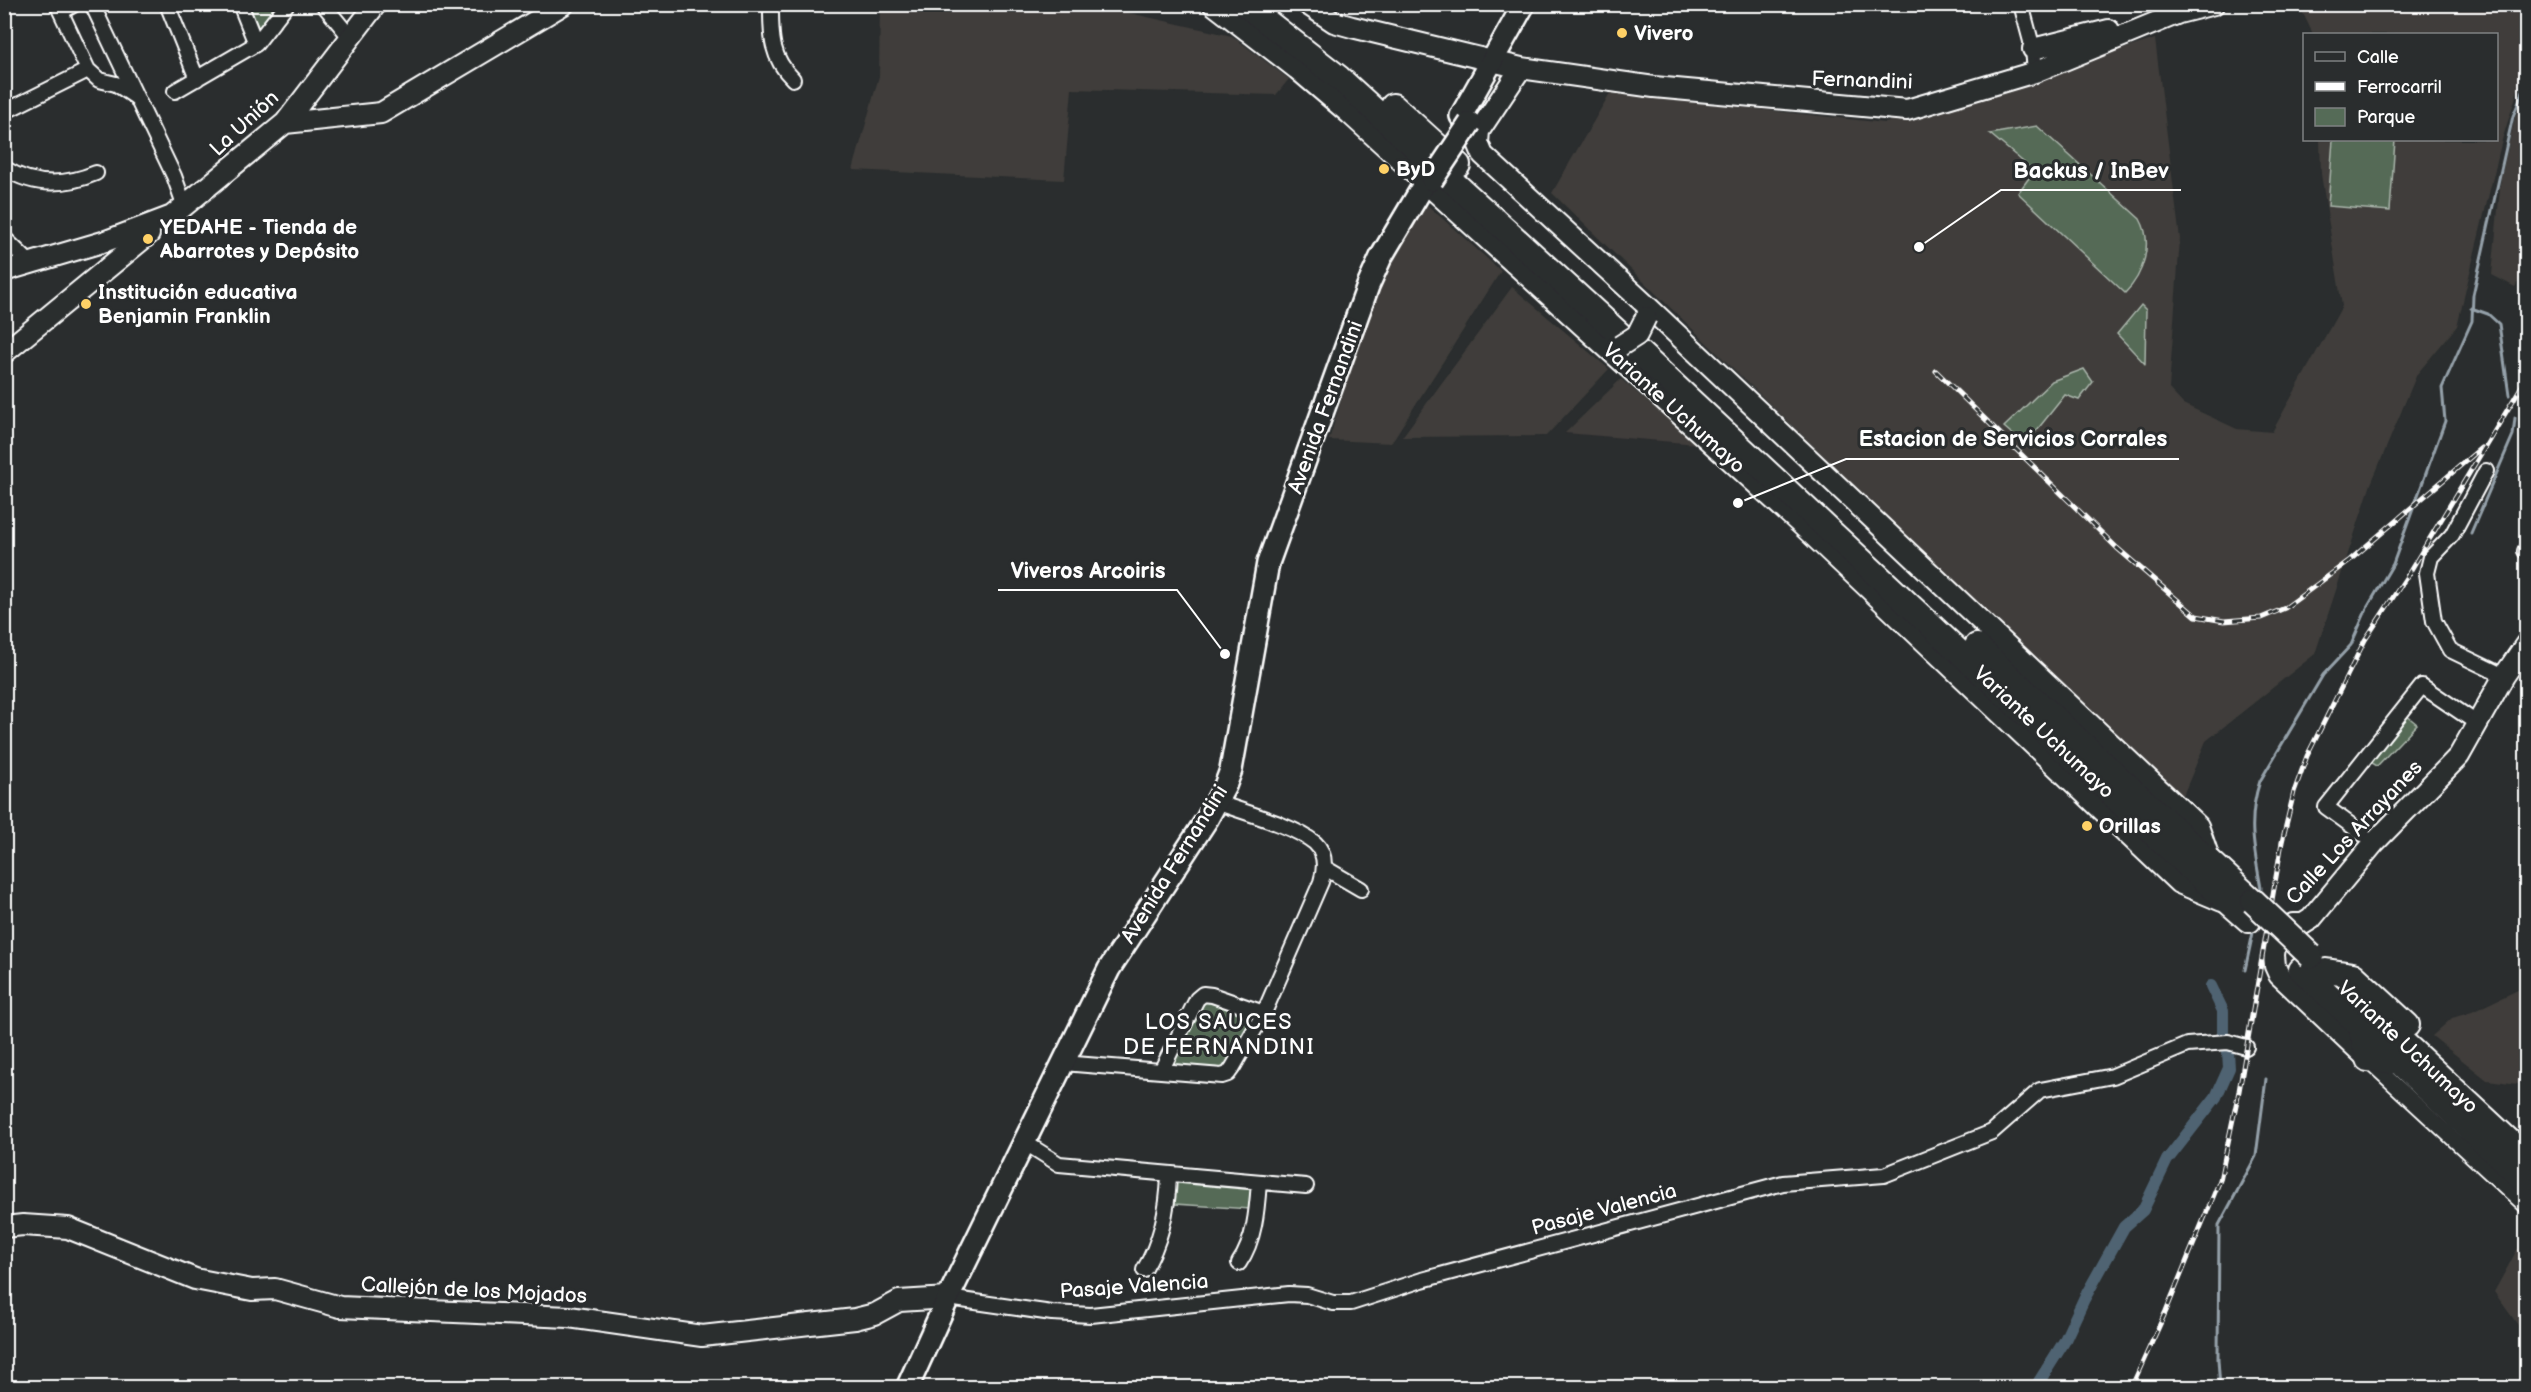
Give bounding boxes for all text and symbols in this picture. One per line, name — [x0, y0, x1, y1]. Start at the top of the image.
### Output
place label: Vivero — [1634, 21, 1693, 46]
marker: Vivero — [1615, 26, 1629, 40]
legend — [2303, 33, 2498, 141]
text: Calle — [2357, 47, 2399, 68]
street label: Fernandini — [1811, 66, 1913, 95]
text: Ferrocarril — [2357, 77, 2442, 98]
street label: La Unión — [205, 85, 284, 161]
text: Parque — [2357, 107, 2415, 128]
callout: Backus / InBev — [2001, 150, 2181, 190]
place label: ByD — [1396, 157, 1435, 182]
text: Backus / InBev — [2013, 158, 2169, 185]
marker: ByD — [1377, 162, 1391, 176]
place label: YEDAHE - Tienda de Abarrotes y Depósito — [159, 215, 359, 264]
marker: YEDAHE - Tienda de Abarrotes y Depósito — [141, 232, 155, 246]
place label: Institución educativa Benjamin Franklin — [98, 280, 298, 329]
marker: Institución educativa Benjamin Franklin — [79, 297, 93, 311]
street label: Avenida Fernandini — [1283, 317, 1368, 497]
street label: Variante Uchumayo — [1597, 338, 1750, 479]
callout: Estacion de Servicios Corrales — [1846, 419, 2179, 459]
text: Estacion de Servicios Corrales — [1859, 426, 2167, 453]
callout: Viveros Arcoiris — [998, 550, 1177, 590]
text: Viveros Arcoiris — [1010, 558, 1166, 585]
street label: Variante Uchumayo — [1968, 661, 2119, 804]
street label: Calle Los Arrayanes — [2281, 755, 2428, 910]
street label: Avenida Fernandini — [1116, 780, 1233, 948]
place label: Orillas — [2099, 814, 2161, 839]
marker: Orillas — [2080, 819, 2094, 833]
street label: Variante Uchumayo — [2332, 976, 2483, 1119]
district label: LOS SAUCES DE FERNANDINI — [1123, 1009, 1315, 1061]
street label: Pasaje Valencia — [1529, 1178, 1679, 1241]
street label: Pasaje Valencia — [1059, 1269, 1209, 1304]
street label: Callejón de los Mojados — [360, 1272, 588, 1309]

